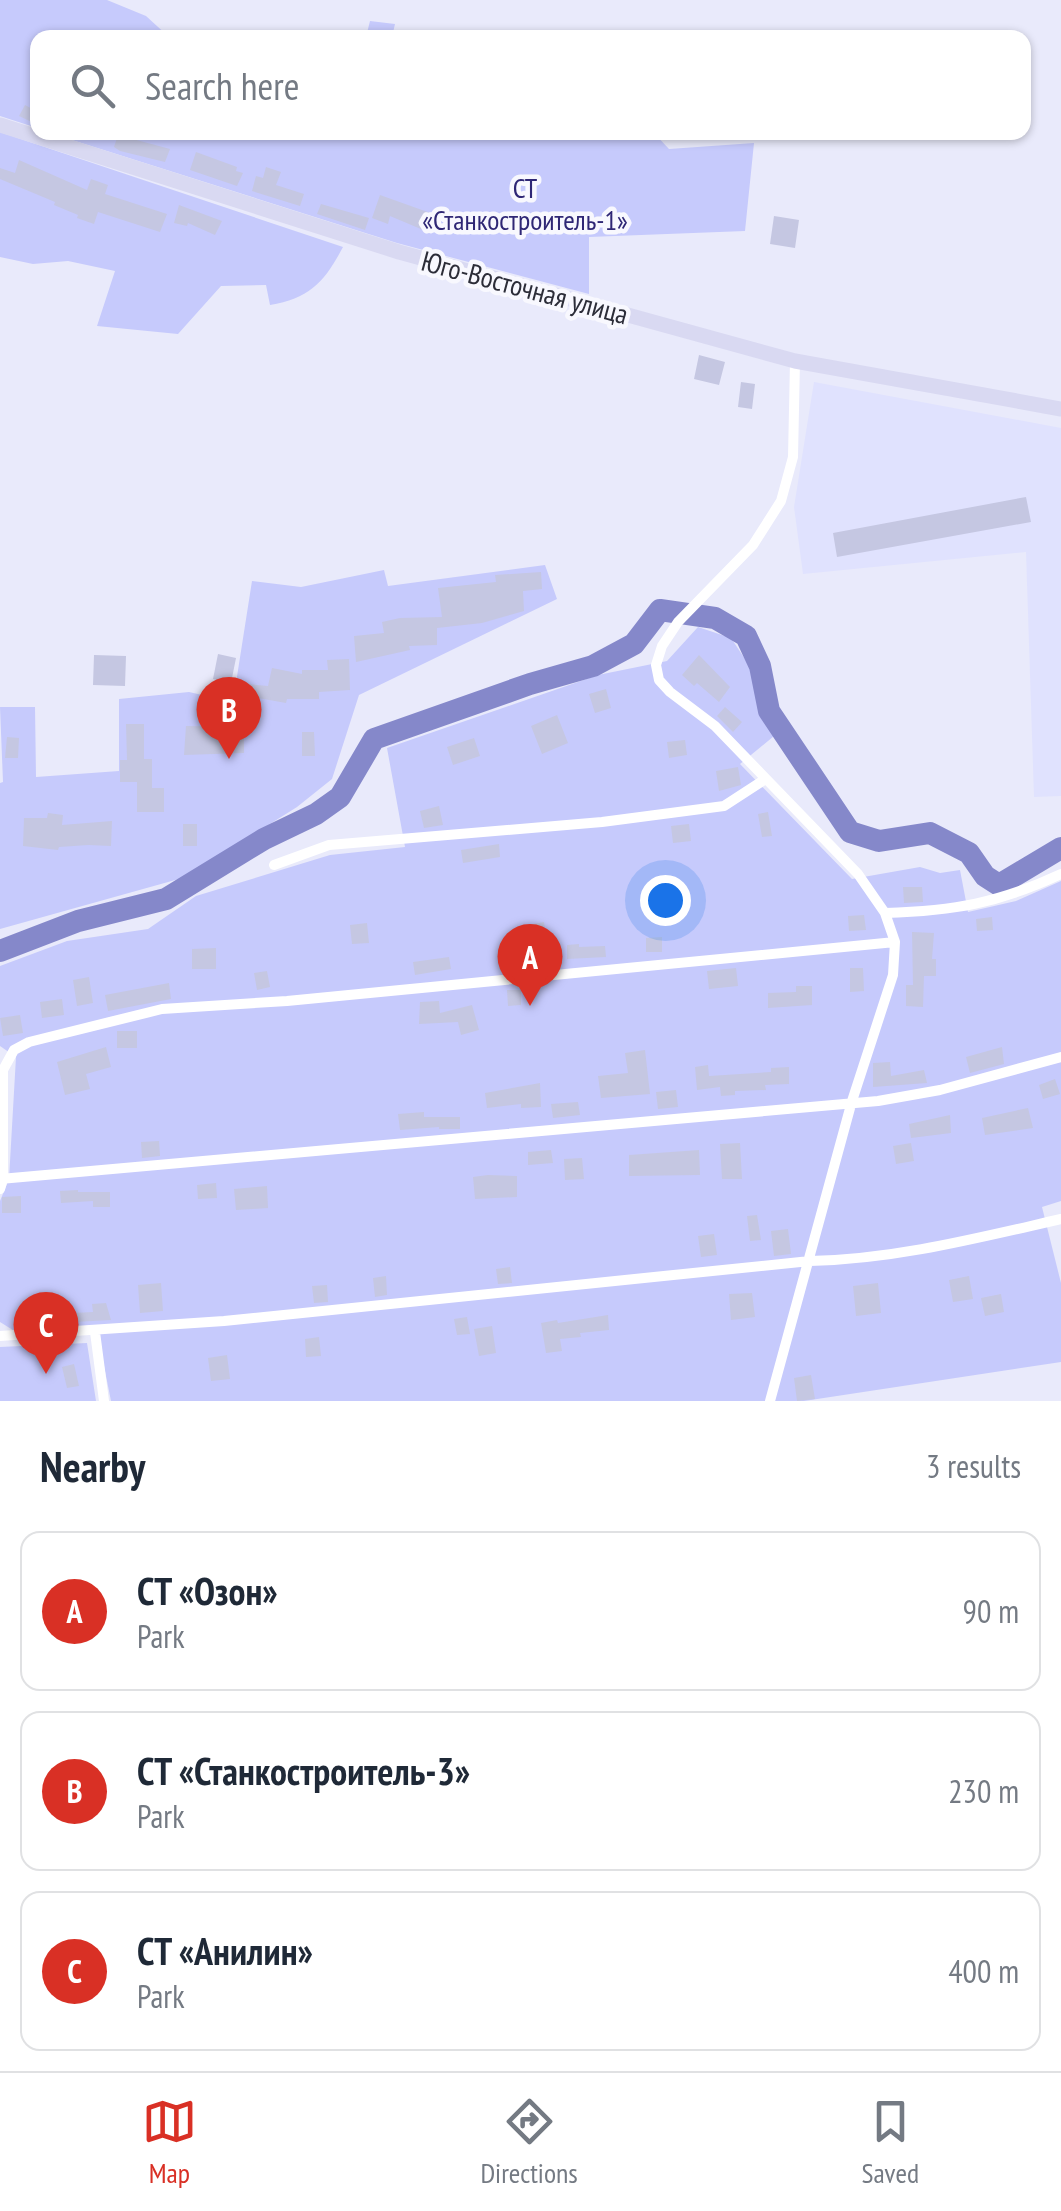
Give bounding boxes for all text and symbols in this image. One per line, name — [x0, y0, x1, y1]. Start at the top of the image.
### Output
search box — [30, 30, 1031, 140]
icon: search — [65, 58, 120, 113]
text: Search here — [145, 61, 299, 110]
park label: СТ «Станкостроитель-1» — [422, 169, 628, 238]
street label: Юго-Восточная улица — [418, 242, 632, 332]
pin: B — [196, 676, 262, 759]
your location — [640, 875, 691, 926]
pin: A — [498, 924, 562, 1006]
pin: C — [13, 1292, 78, 1374]
text: Nearby — [40, 1439, 145, 1494]
text: 3 results — [926, 1445, 1021, 1487]
text: СТ «Озон» — [137, 1566, 278, 1615]
text: A — [66, 1590, 83, 1632]
text: 90 m — [963, 1590, 1019, 1632]
text: Park — [137, 1615, 185, 1657]
text: СТ «Станкостроитель-3» — [137, 1746, 470, 1795]
text: B — [67, 1770, 82, 1812]
text: 230 m — [948, 1770, 1019, 1812]
text: Park — [137, 1795, 185, 1837]
text: СТ «Анилин» — [137, 1926, 313, 1975]
text: C — [67, 1950, 82, 1992]
text: 400 m — [948, 1950, 1019, 1992]
text: Park — [137, 1975, 185, 2017]
tab: Map — [142, 2094, 197, 2191]
tab: Directions — [480, 2094, 578, 2191]
tab: Saved — [861, 2094, 919, 2191]

